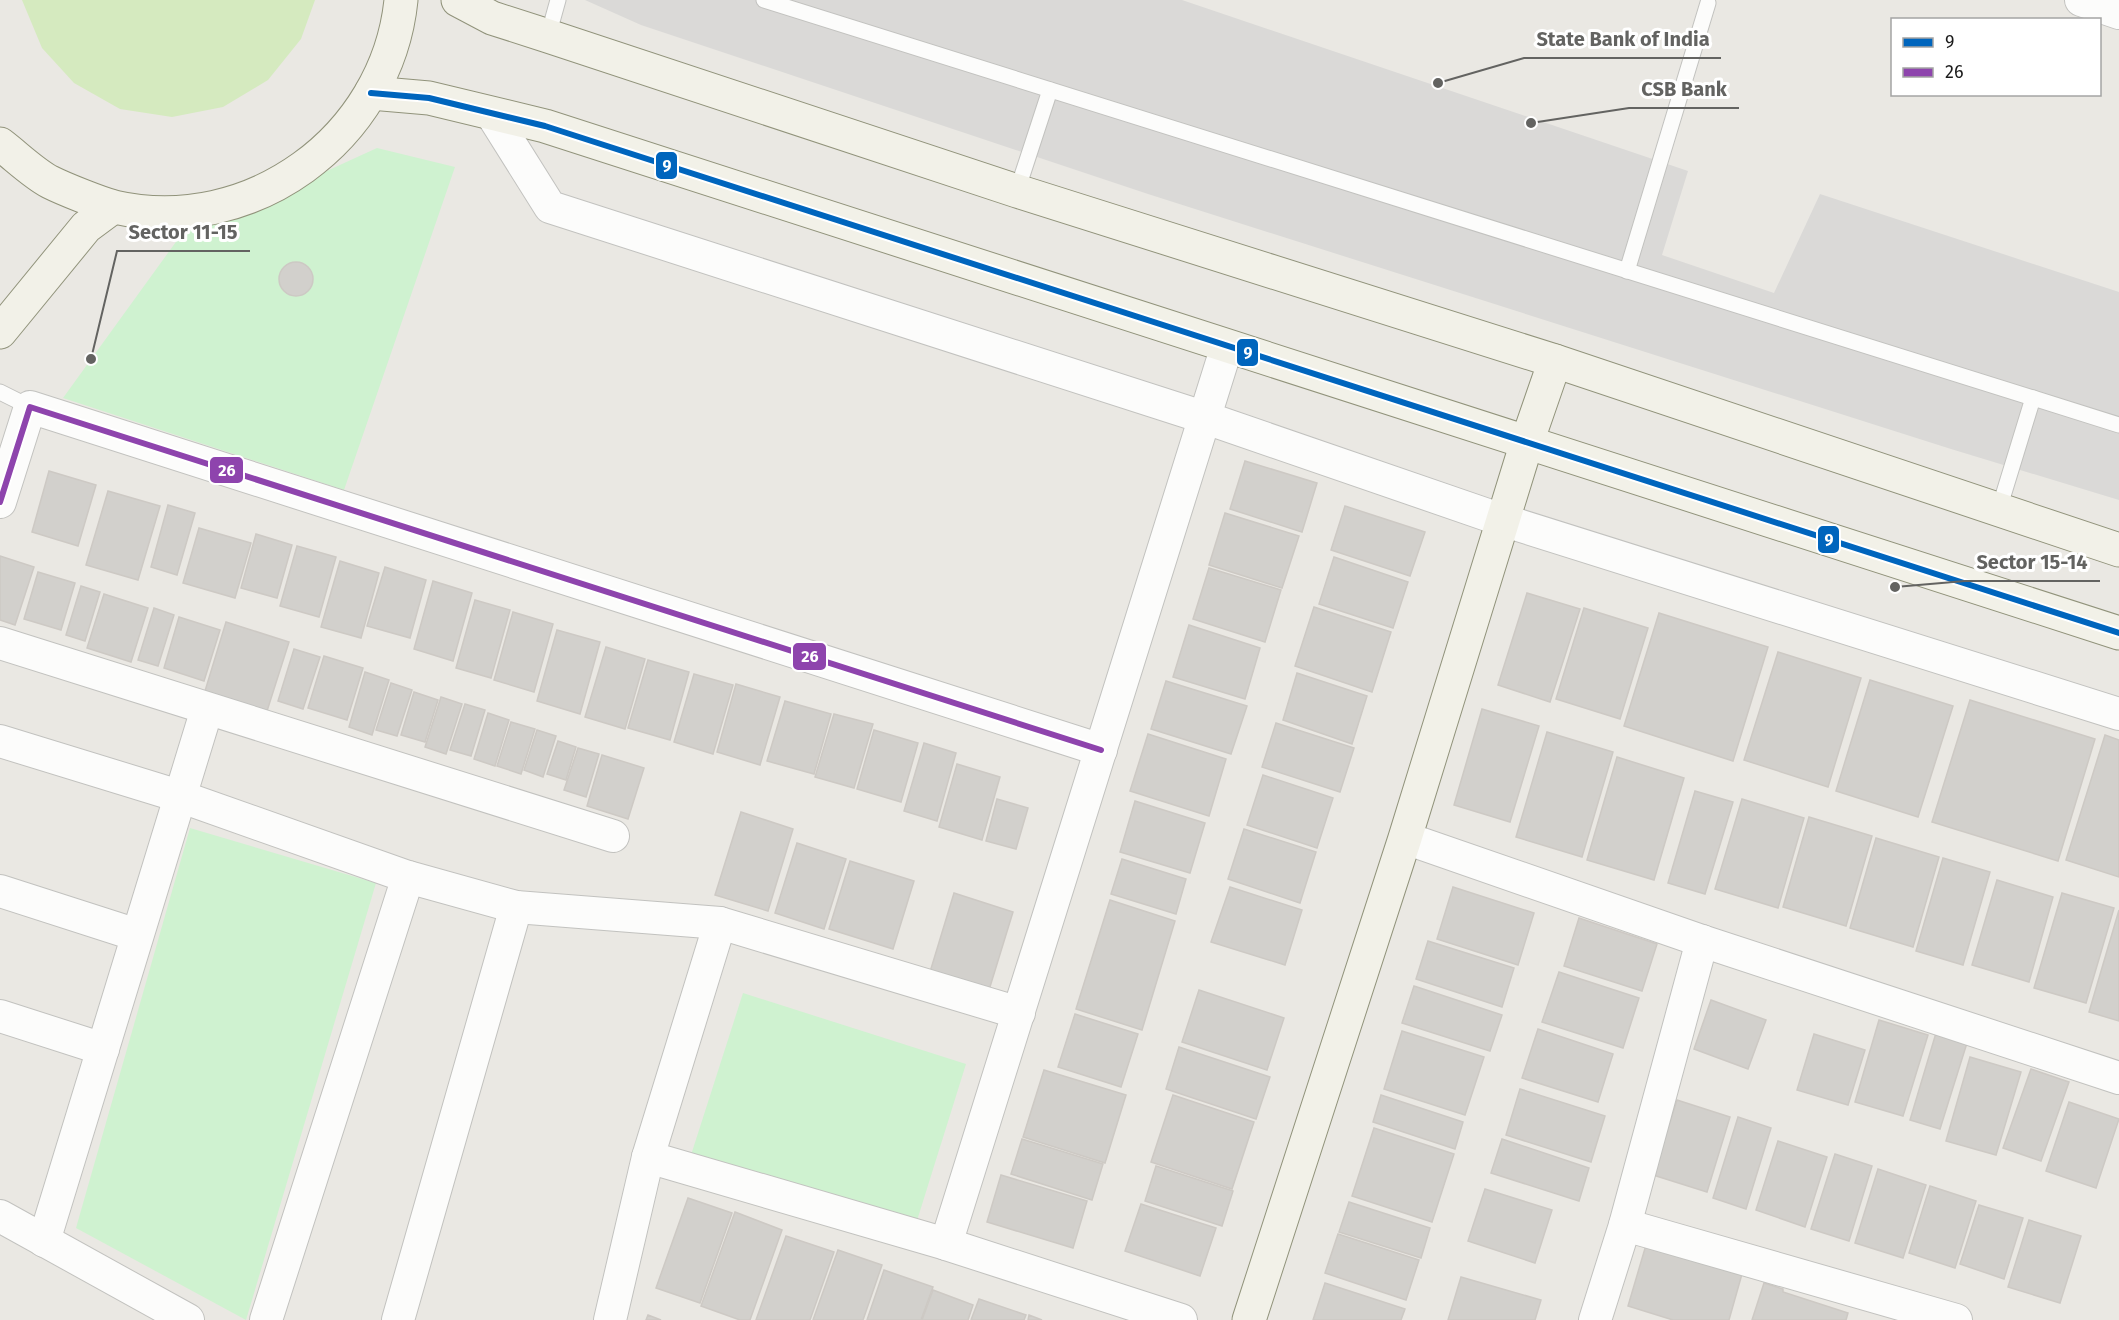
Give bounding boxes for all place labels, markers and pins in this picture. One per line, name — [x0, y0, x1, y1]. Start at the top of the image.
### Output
callout: State Bank of India — [1524, 20, 1721, 58]
callout: CSB Bank — [1629, 70, 1739, 108]
callout: Sector 11-15 — [117, 213, 250, 251]
callout: Sector 15-14 — [1965, 543, 2100, 581]

